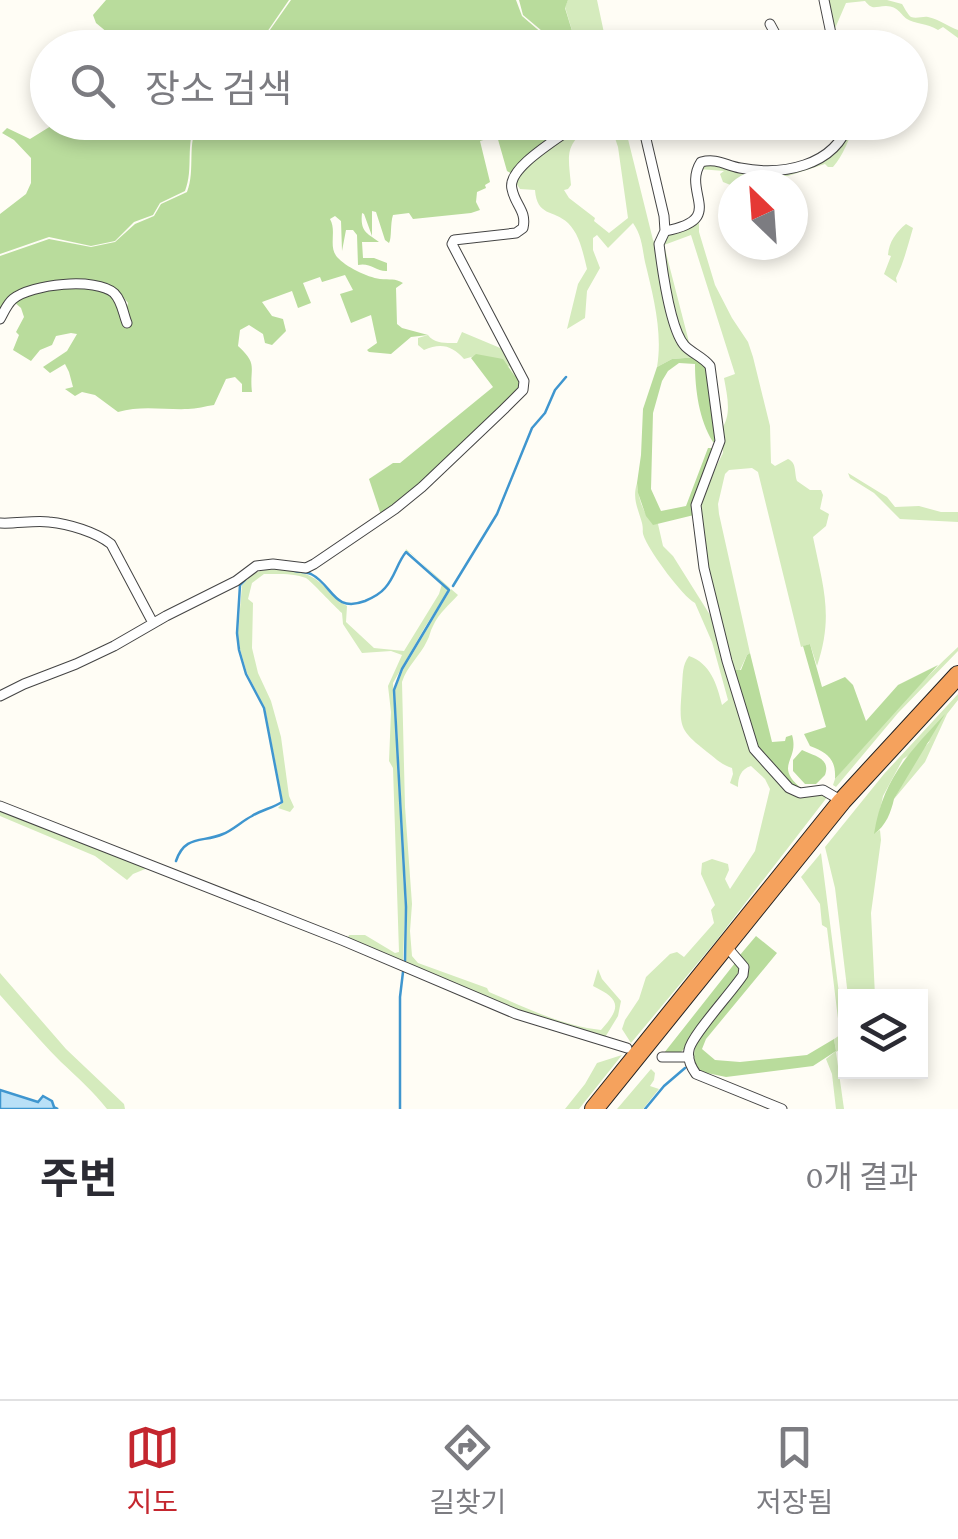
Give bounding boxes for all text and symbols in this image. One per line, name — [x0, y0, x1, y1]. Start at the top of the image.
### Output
search box — [30, 30, 928, 140]
icon: search — [65, 58, 120, 113]
text: 장소 검색 — [145, 68, 292, 110]
north arrow — [718, 170, 808, 260]
map controls — [838, 989, 928, 1079]
button: layers — [838, 989, 928, 1079]
text: 주변 — [40, 1155, 117, 1202]
text: 0개 결과 — [806, 1159, 918, 1195]
tab: 지도 — [125, 1420, 180, 1520]
tab: 길찾기 — [429, 1420, 506, 1520]
tab: 저장됨 — [756, 1420, 833, 1520]

